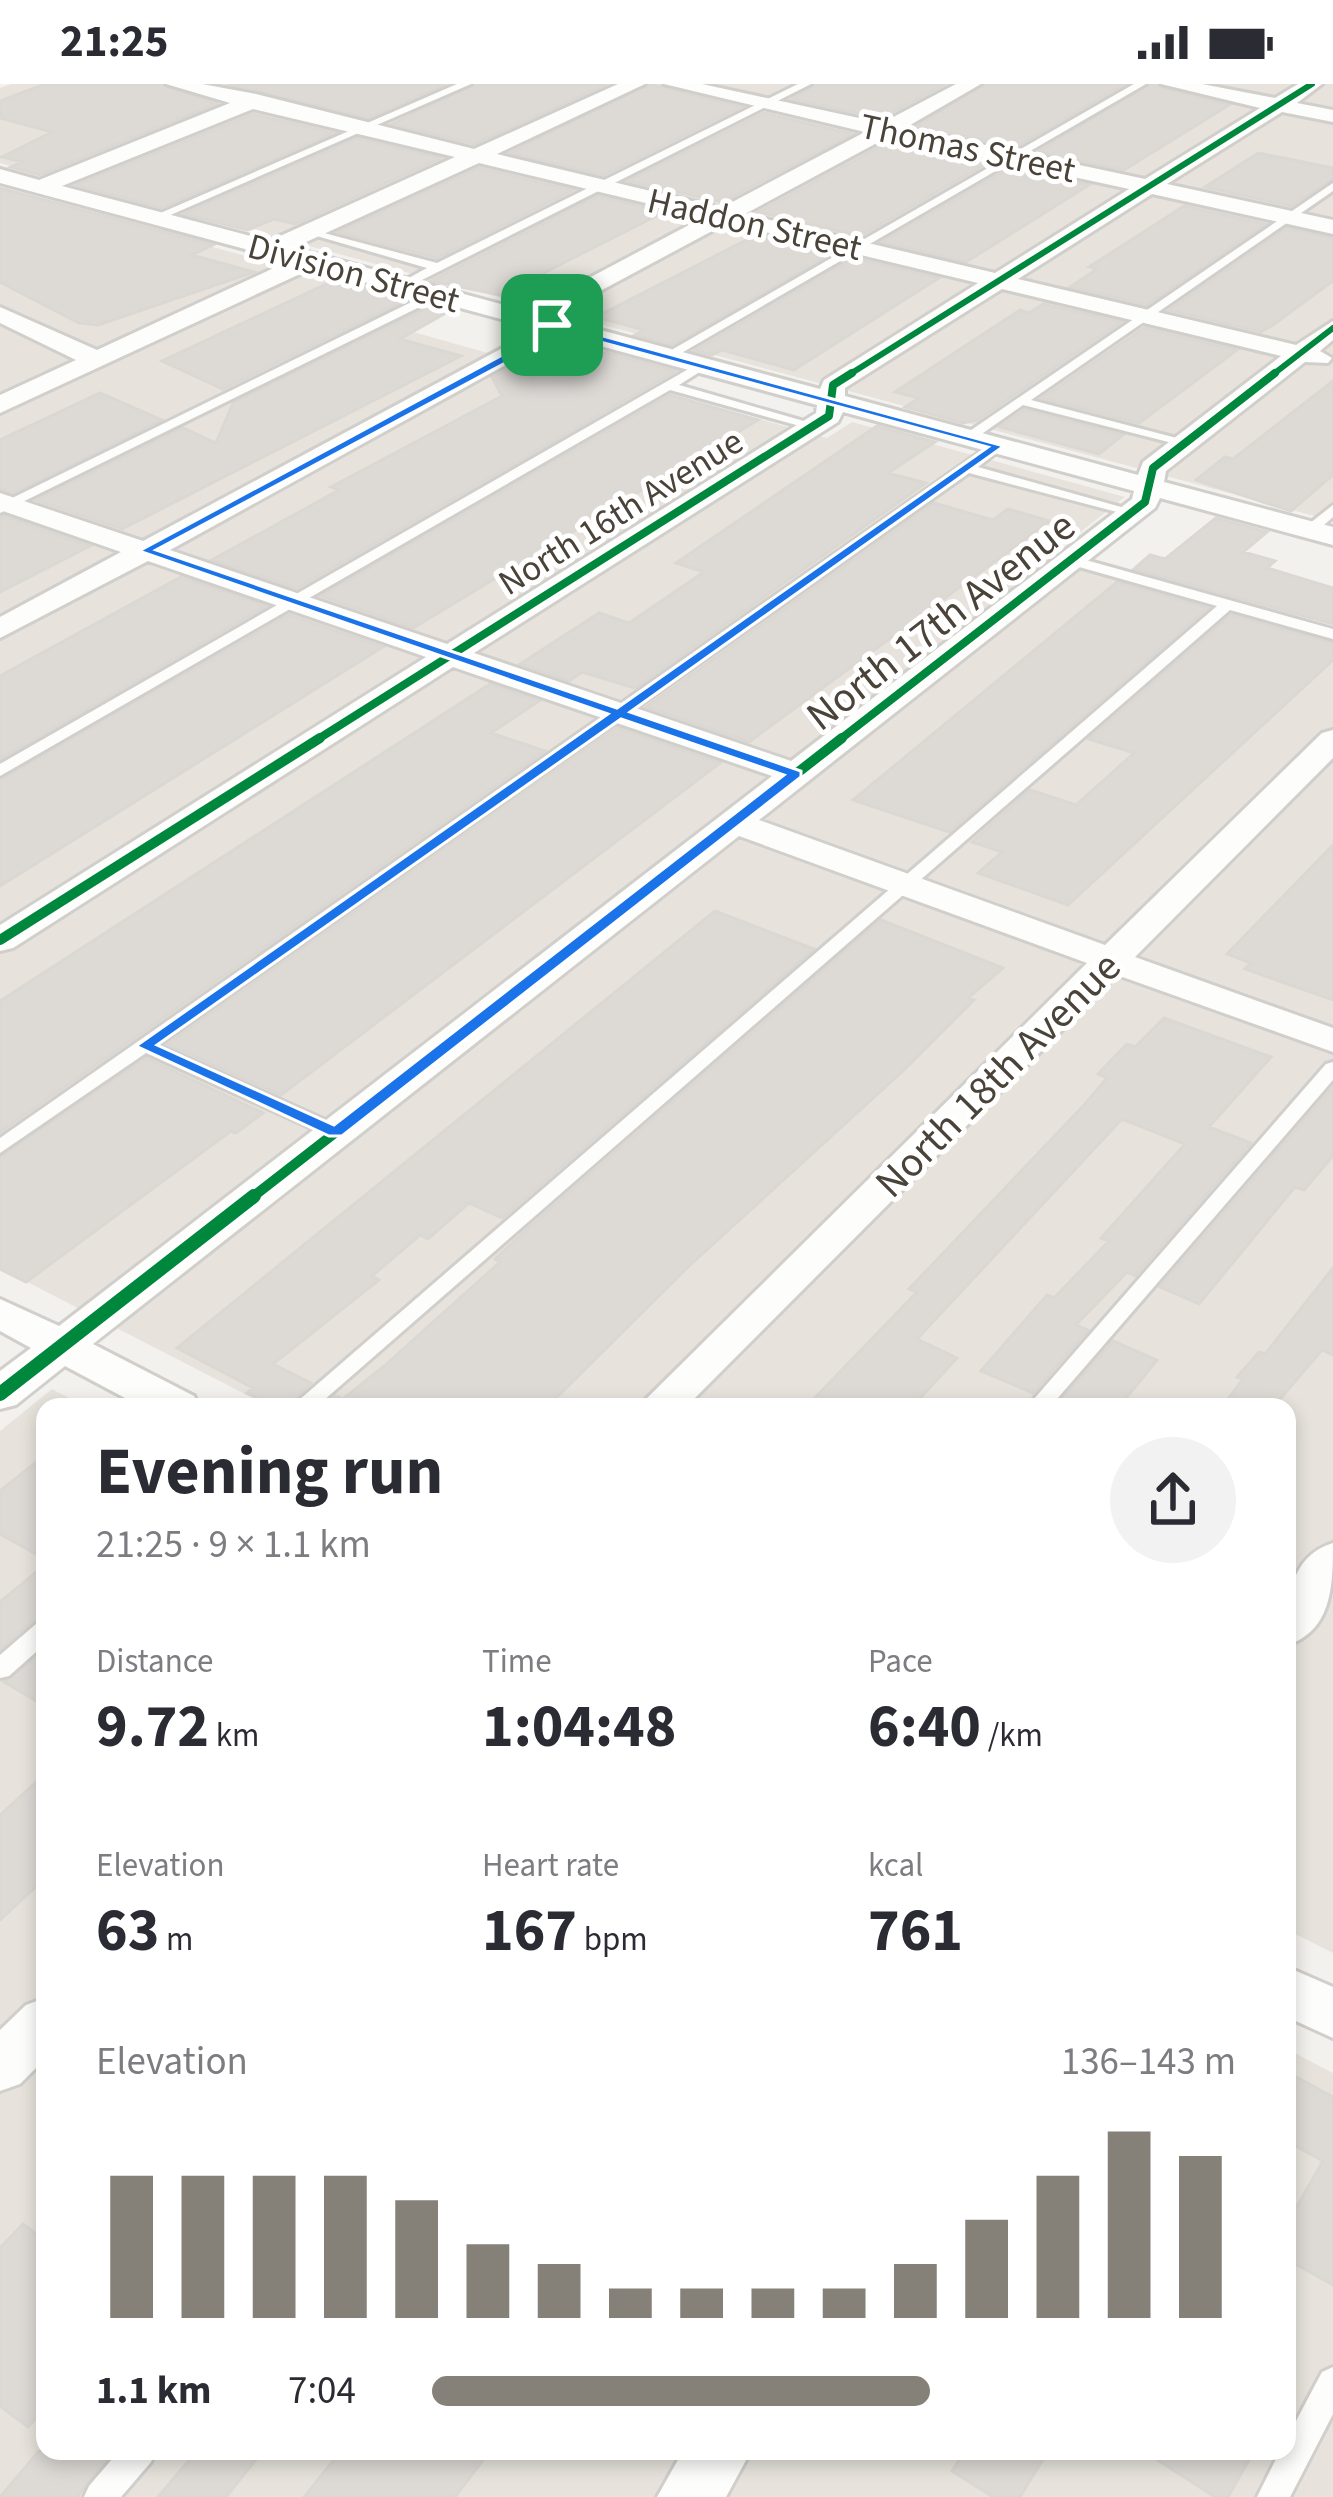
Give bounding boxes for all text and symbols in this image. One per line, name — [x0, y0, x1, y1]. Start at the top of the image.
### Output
text: 21:25 — [60, 10, 169, 74]
street label: Thomas Street — [855, 101, 1080, 196]
street label: Haddon Street — [643, 175, 867, 274]
street label: Division Street — [242, 221, 465, 326]
pin — [501, 274, 603, 376]
icon: arrive — [519, 292, 585, 358]
street label: North 16th Avenue — [489, 416, 753, 608]
street label: North 17th Avenue — [794, 497, 1088, 746]
street label: North 18th Avenue — [862, 939, 1135, 1212]
text: Evening run — [96, 1425, 443, 1519]
button: share — [1110, 1437, 1236, 1563]
text: 21:25 · 9 × 1.1 km — [96, 1517, 371, 1573]
text: Distance — [96, 1638, 213, 1685]
text: Time — [482, 1638, 552, 1685]
text: Pace — [868, 1638, 933, 1685]
text: 9.72 — [96, 1685, 209, 1770]
text: 1:04:48 — [482, 1685, 676, 1770]
text: 6:40 — [868, 1685, 981, 1770]
text: km — [209, 1712, 259, 1759]
text: /km — [981, 1712, 1043, 1759]
text: Elevation — [96, 1842, 225, 1889]
text: Heart rate — [482, 1842, 619, 1889]
text: kcal — [868, 1842, 924, 1889]
text: 63 — [96, 1889, 159, 1974]
text: 167 — [482, 1889, 577, 1974]
text: 761 — [868, 1889, 963, 1974]
text: m — [159, 1916, 193, 1963]
text: bpm — [577, 1916, 648, 1963]
text: Elevation — [96, 2034, 248, 2090]
text: 136–143 m — [1061, 2034, 1236, 2090]
text: 1.1 km — [96, 2363, 211, 2419]
text: 7:04 — [288, 2363, 356, 2419]

